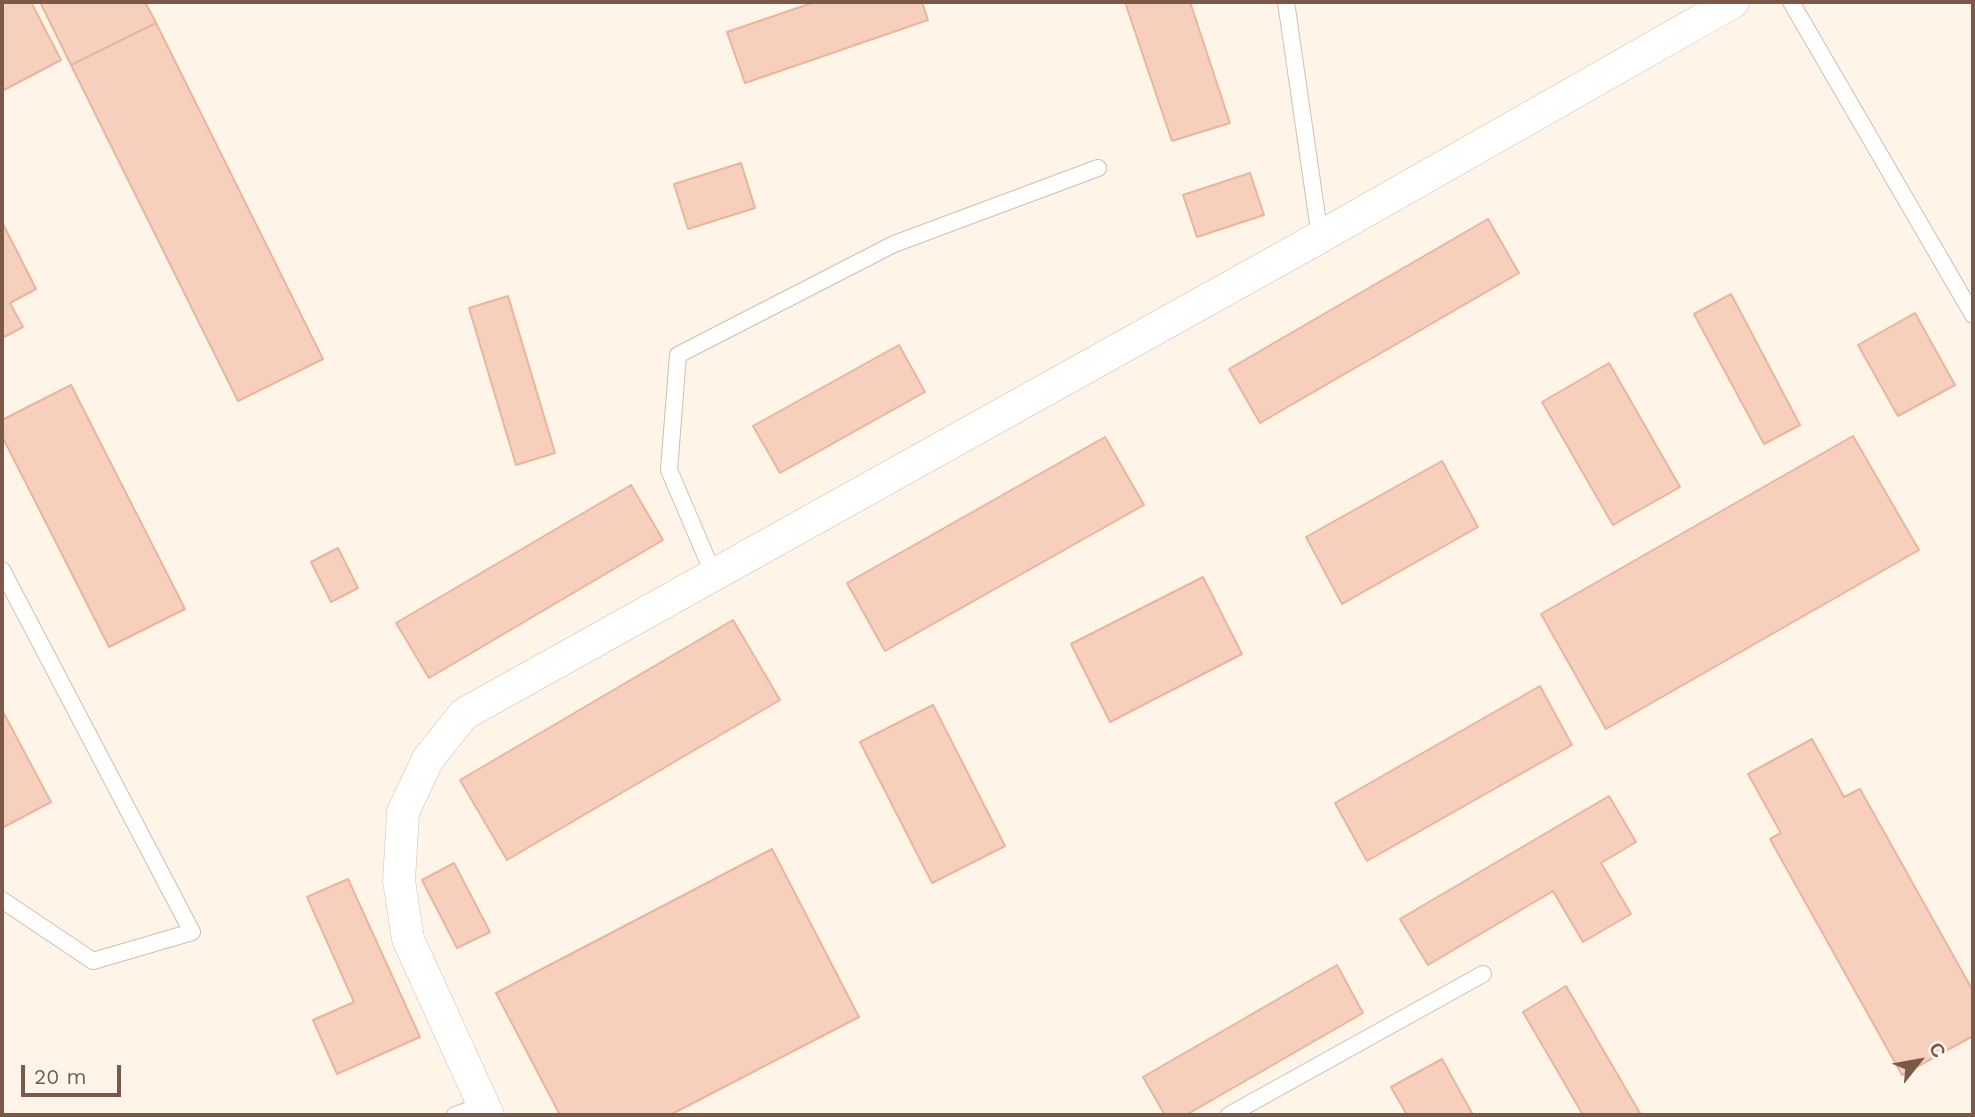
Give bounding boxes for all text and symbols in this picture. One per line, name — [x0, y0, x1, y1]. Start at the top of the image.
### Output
north arrow — [1884, 1026, 1954, 1096]
text: С — [1924, 1038, 1951, 1062]
scale bar — [24, 1050, 124, 1094]
text: 20 m — [34, 1064, 86, 1089]

